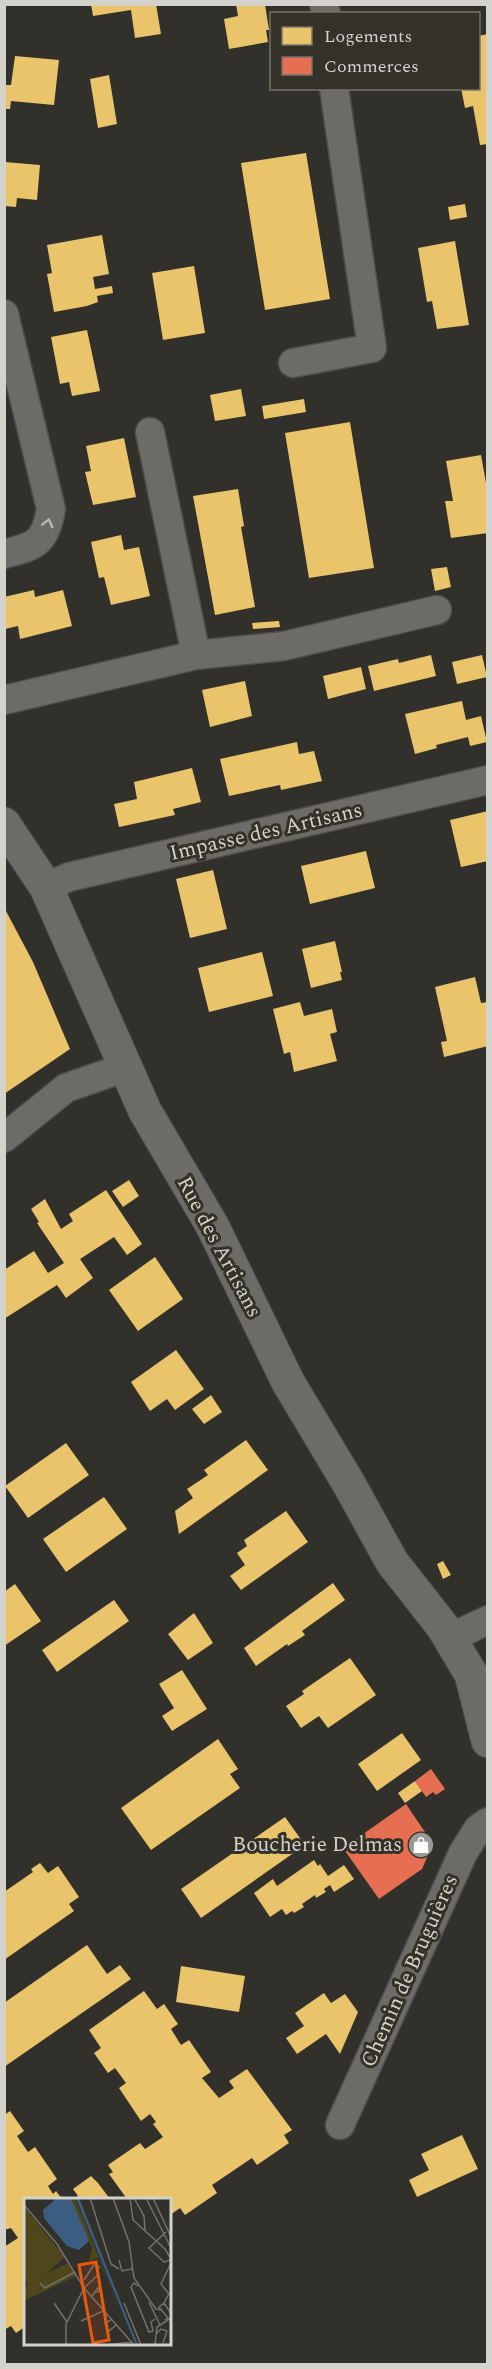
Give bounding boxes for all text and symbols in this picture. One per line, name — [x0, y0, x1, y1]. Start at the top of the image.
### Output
legend — [270, 12, 480, 90]
text: Logements — [324, 23, 412, 50]
text: Commerces — [324, 53, 419, 80]
one-way arrow — [41, 518, 53, 529]
street label: Impasse des Artisans — [167, 794, 365, 870]
street label: Rue des Artisans — [168, 1171, 270, 1323]
place label: Boucherie Delmas — [232, 1829, 402, 1861]
shop icon: Boucherie Delmas — [406, 1830, 436, 1860]
street label: Chemin de Bruguières — [353, 1869, 467, 2073]
inset map — [24, 2198, 171, 2345]

